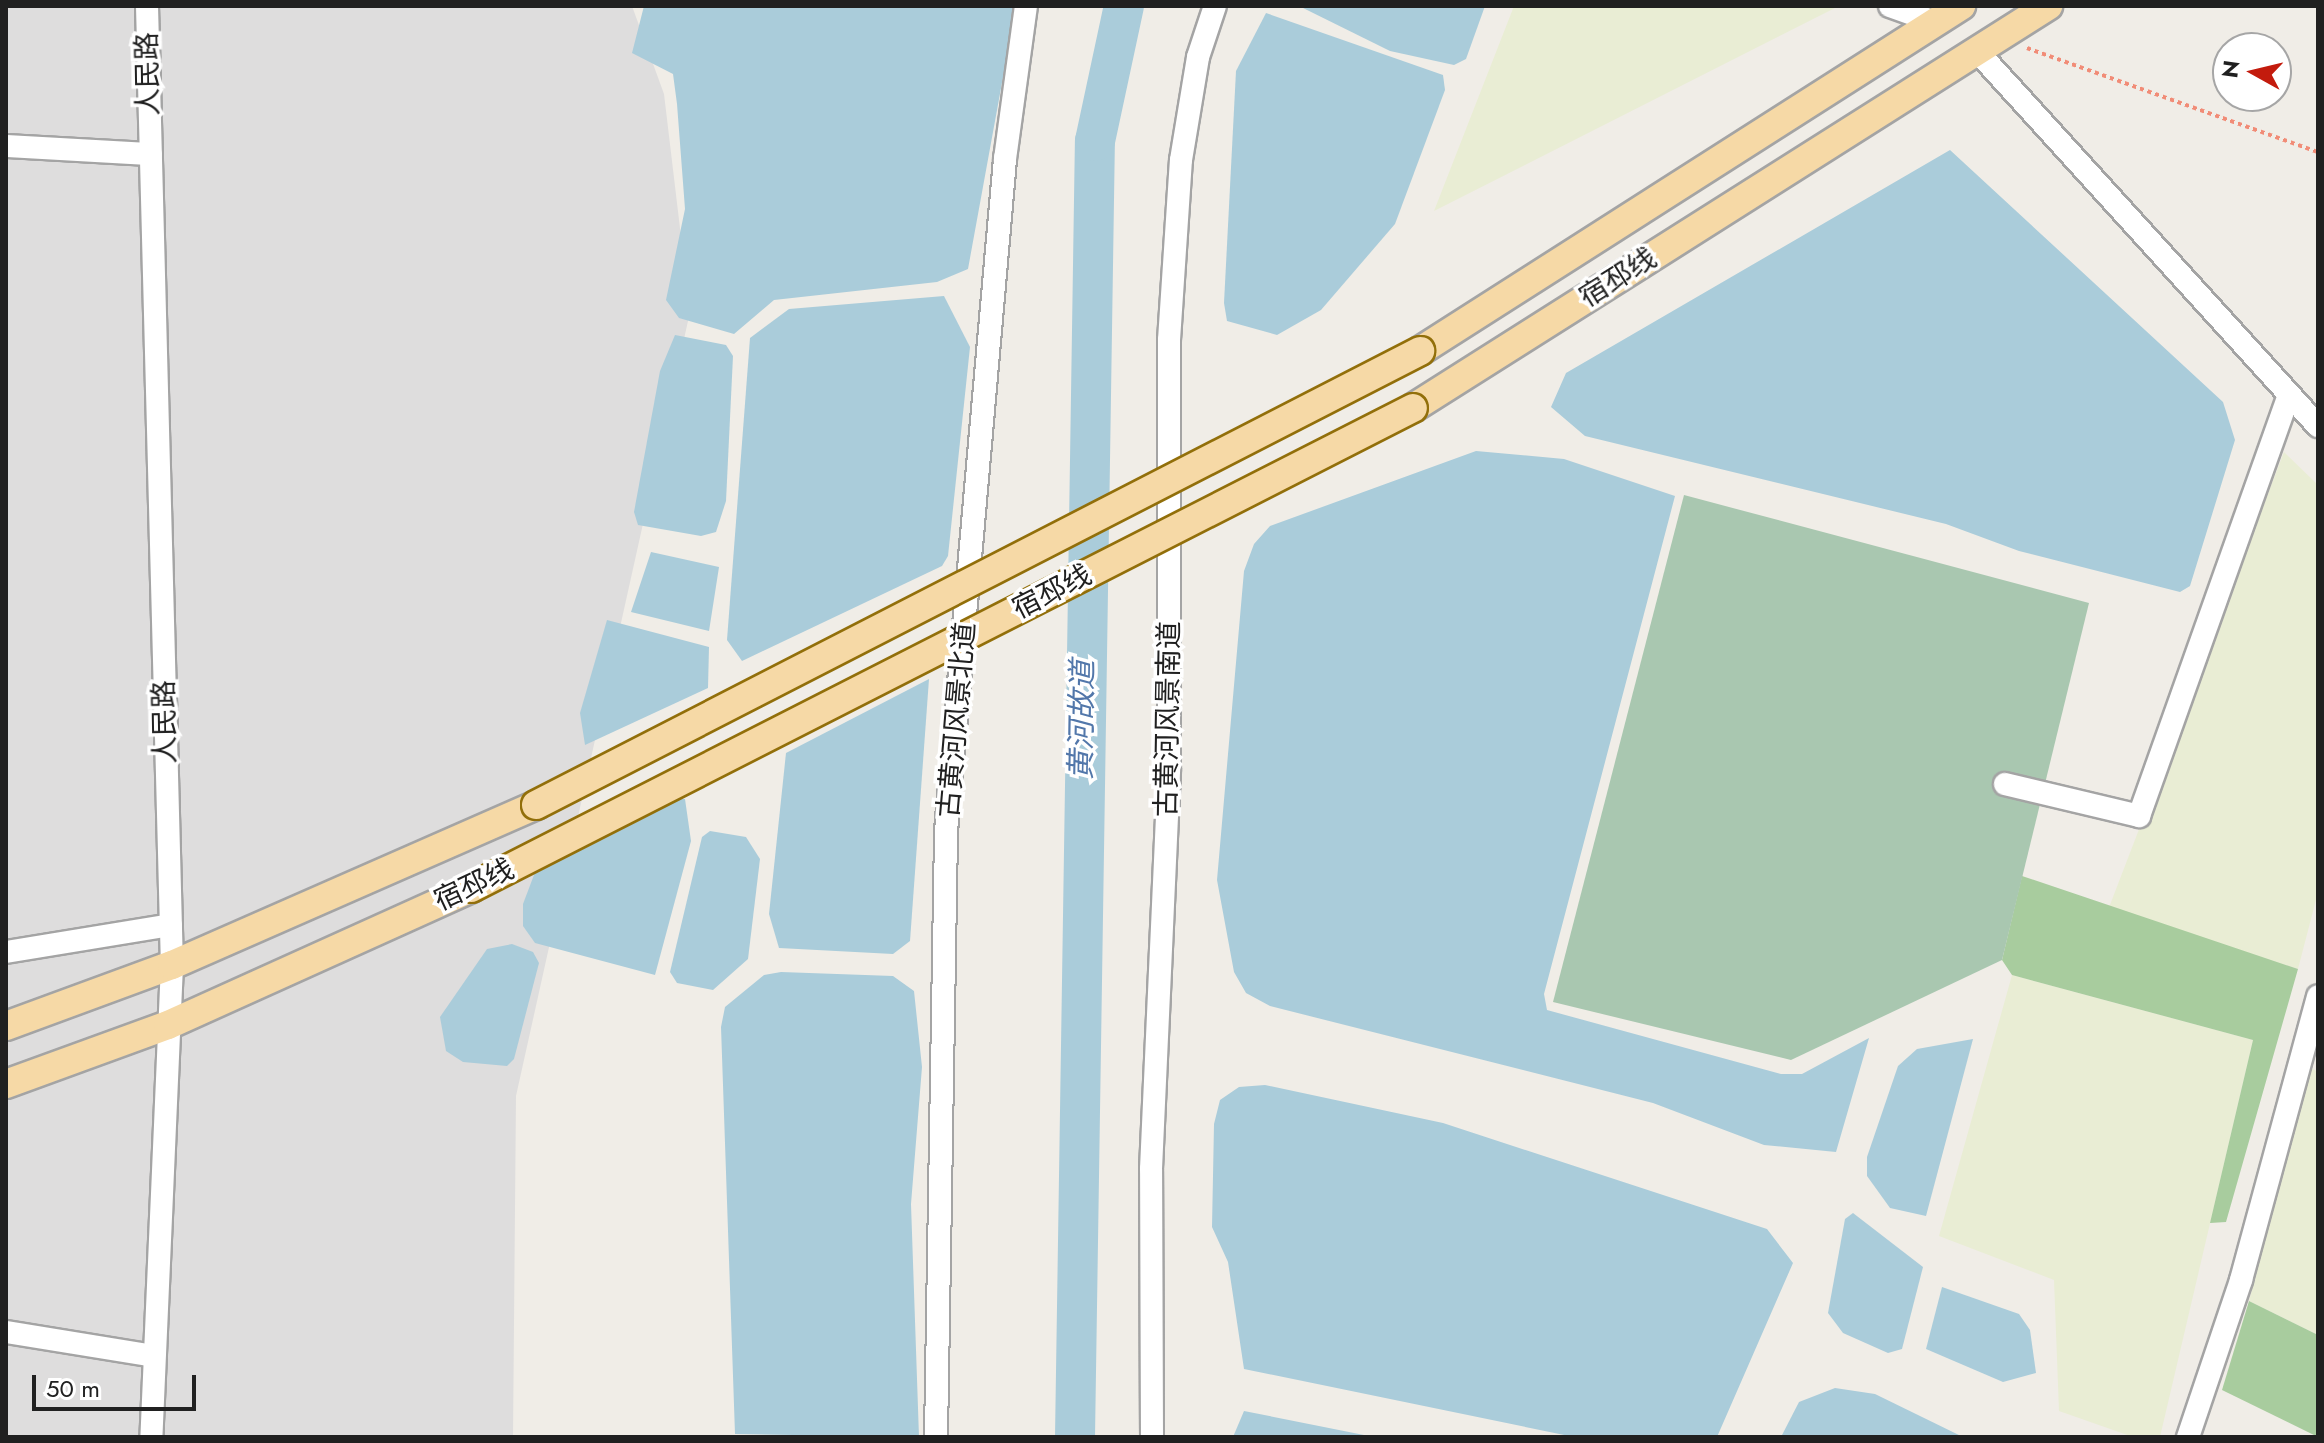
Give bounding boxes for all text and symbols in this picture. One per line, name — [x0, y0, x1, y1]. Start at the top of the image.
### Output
street label: 人民路 — [130, 32, 166, 116]
north arrow — [2212, 32, 2292, 112]
text: N — [2213, 58, 2247, 80]
street label: 宿邳线 — [1573, 241, 1663, 315]
street label: 宿邳线 — [1007, 558, 1097, 626]
street label: 古黄河风景北道 — [932, 621, 982, 819]
street label: 古黄河风景南道 — [1149, 621, 1187, 817]
water label: 黄河故道 — [1063, 660, 1101, 780]
street label: 人民路 — [147, 680, 183, 764]
street label: 宿邳线 — [429, 852, 519, 918]
scale bar — [36, 1359, 200, 1409]
text: 50 m — [46, 1371, 100, 1406]

